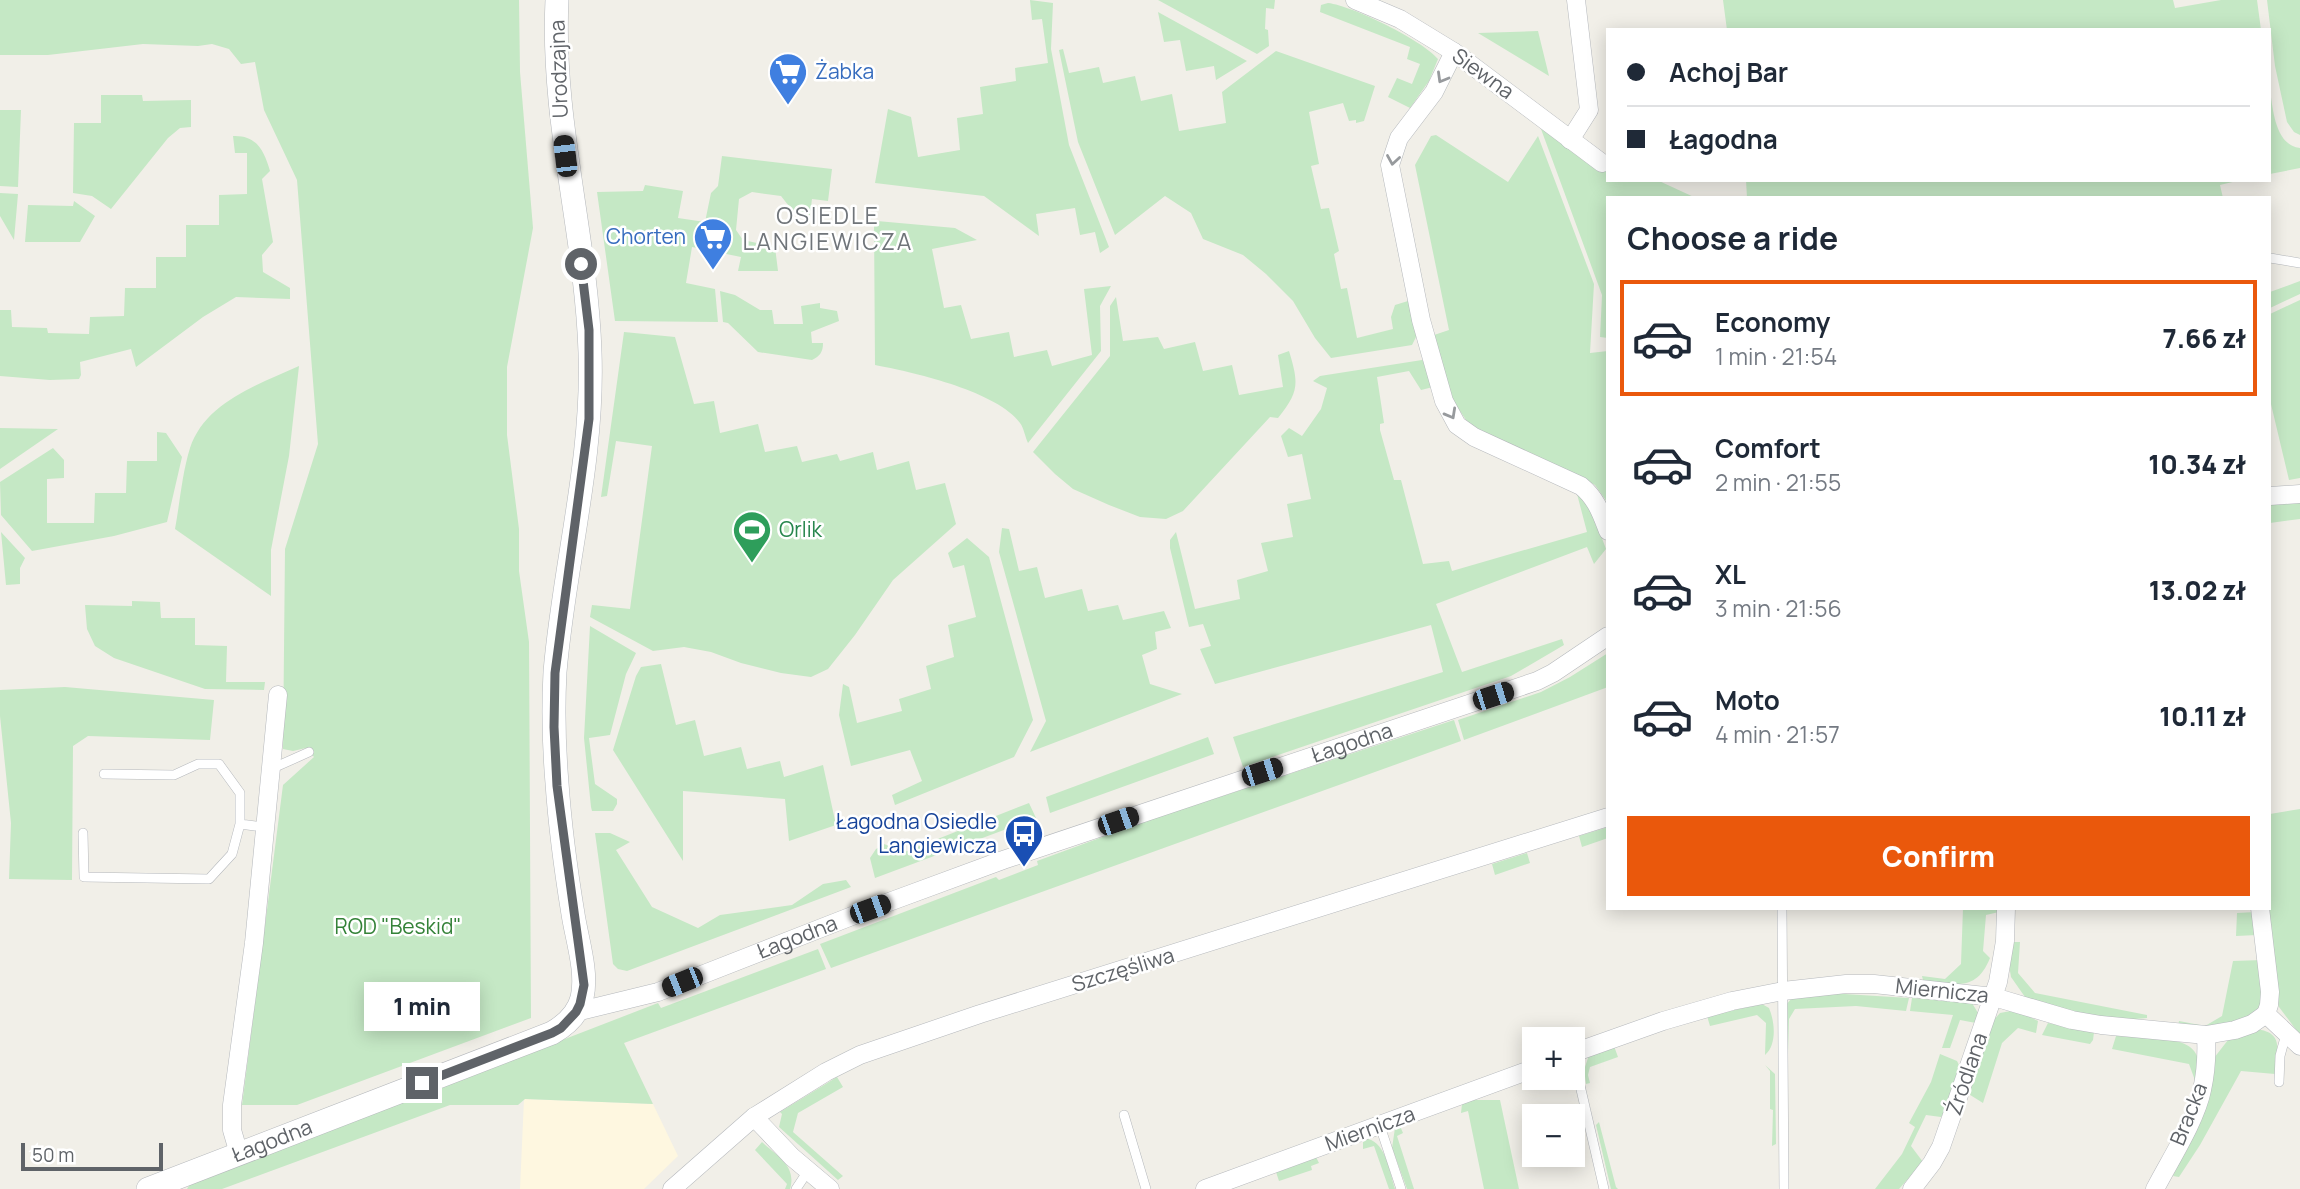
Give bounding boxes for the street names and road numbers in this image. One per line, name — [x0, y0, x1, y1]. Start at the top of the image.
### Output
street label: Urodzajna — [542, 19, 574, 119]
street label: Siewna — [1447, 41, 1520, 105]
street label: Łagodna — [1308, 715, 1396, 769]
street label: Łagodna — [753, 908, 841, 965]
street label: Szczęśliwa — [1068, 940, 1177, 998]
street label: Miernicza — [1894, 971, 1990, 1009]
street label: Źródlana — [1939, 1029, 1993, 1119]
street label: Bracka — [2163, 1078, 2213, 1149]
street label: Miernicza — [1321, 1099, 1418, 1157]
street label: Łagodna — [227, 1112, 316, 1168]

